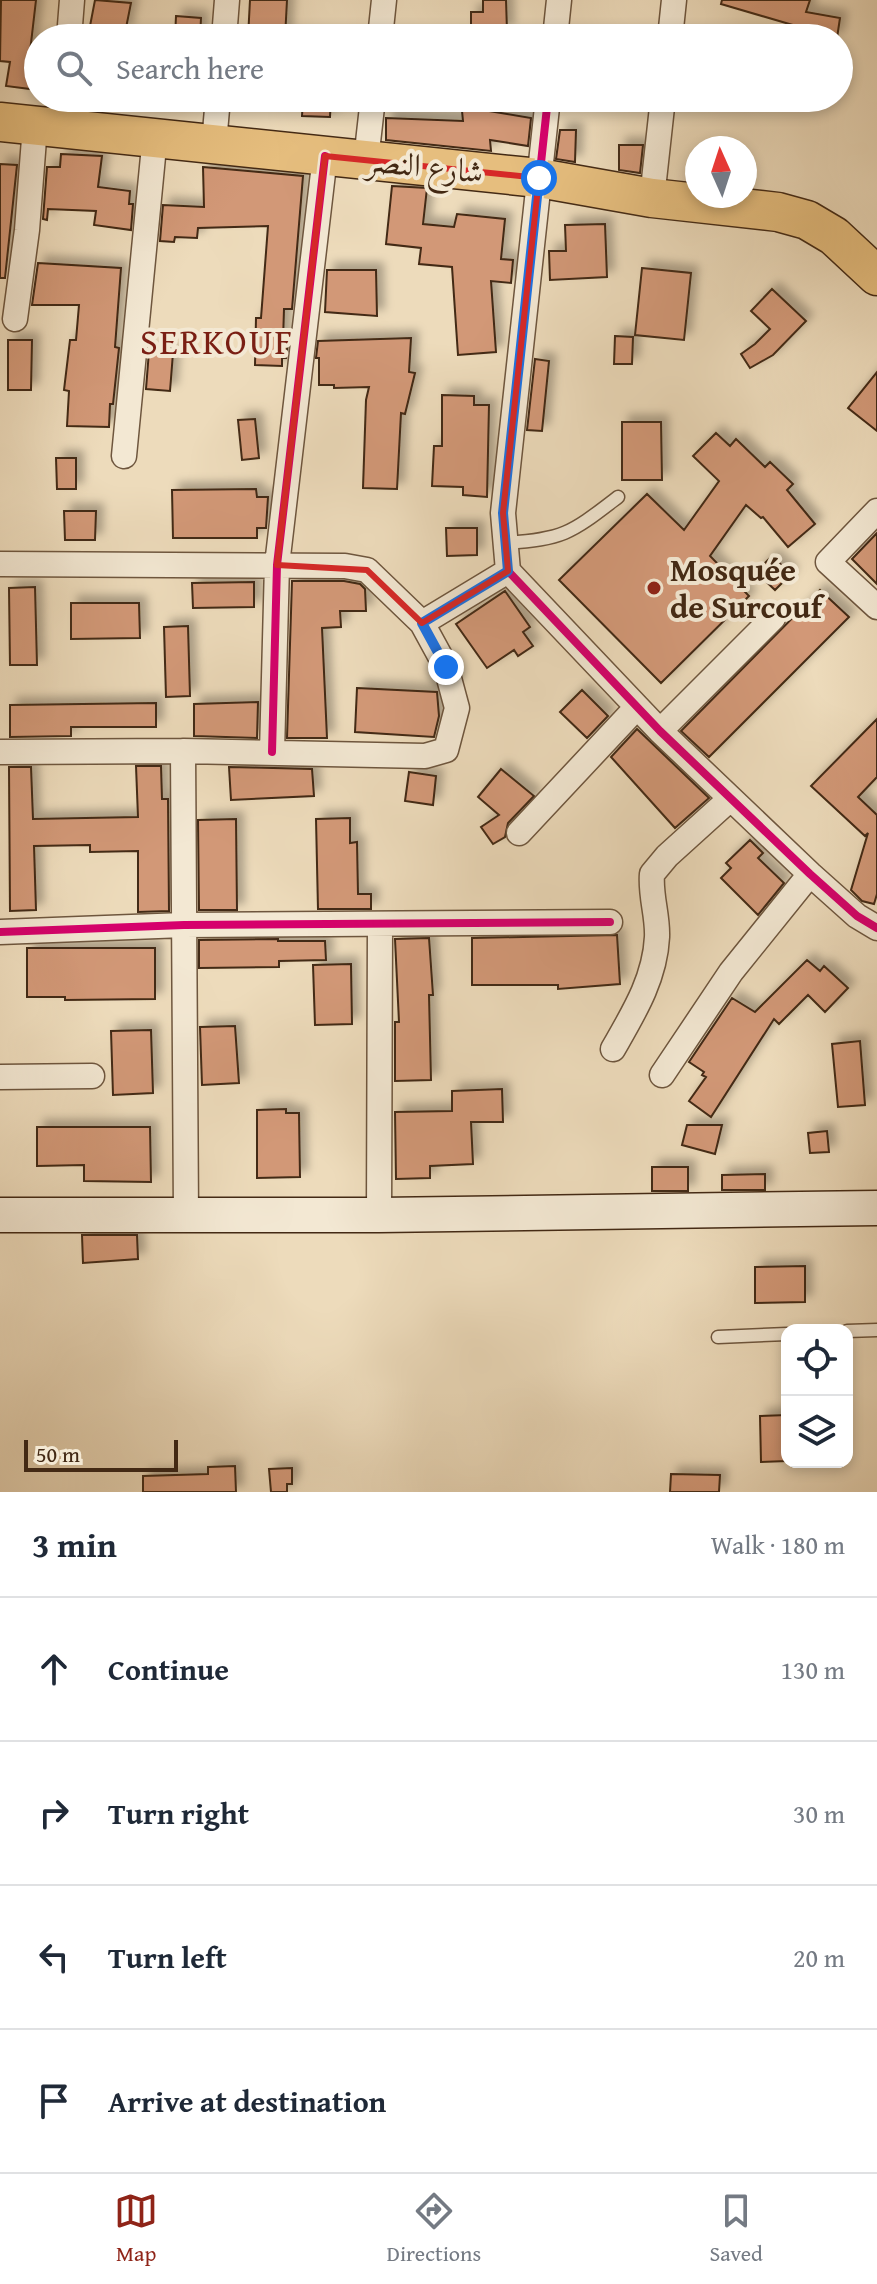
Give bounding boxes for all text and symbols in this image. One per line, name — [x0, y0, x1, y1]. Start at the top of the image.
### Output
search box — [24, 24, 853, 112]
icon: search — [52, 46, 96, 90]
text: Search here — [116, 46, 264, 90]
street label: شارع النصر — [361, 136, 486, 199]
north arrow — [685, 136, 757, 208]
route start — [521, 160, 557, 196]
district label: SERKOUF — [140, 314, 294, 367]
place label: Mosquée de Surcouf — [670, 546, 826, 630]
marker: Mosquée de Surcouf — [645, 579, 663, 597]
route end — [428, 649, 464, 685]
map controls — [781, 1324, 853, 1468]
button: locate — [781, 1324, 853, 1396]
button: layers — [781, 1396, 853, 1468]
scale bar — [24, 1436, 178, 1472]
text: 50 m — [36, 1438, 80, 1470]
text: 3 min — [32, 1520, 117, 1569]
text: Walk · 180 m — [711, 1525, 845, 1564]
icon: ahead — [32, 1647, 76, 1691]
text: Continue — [108, 1647, 229, 1691]
text: 130 m — [780, 1650, 845, 1689]
icon: right — [32, 1791, 76, 1835]
text: Turn right — [108, 1791, 249, 1835]
text: 30 m — [793, 1794, 845, 1833]
icon: left — [32, 1935, 76, 1979]
text: Turn left — [108, 1935, 227, 1979]
text: 20 m — [793, 1938, 845, 1977]
icon: arrive — [32, 2079, 76, 2123]
text: Arrive at destination — [108, 2079, 386, 2123]
tab: Map — [114, 2189, 158, 2269]
tab: Directions — [387, 2189, 481, 2269]
tab: Saved — [710, 2189, 763, 2269]

